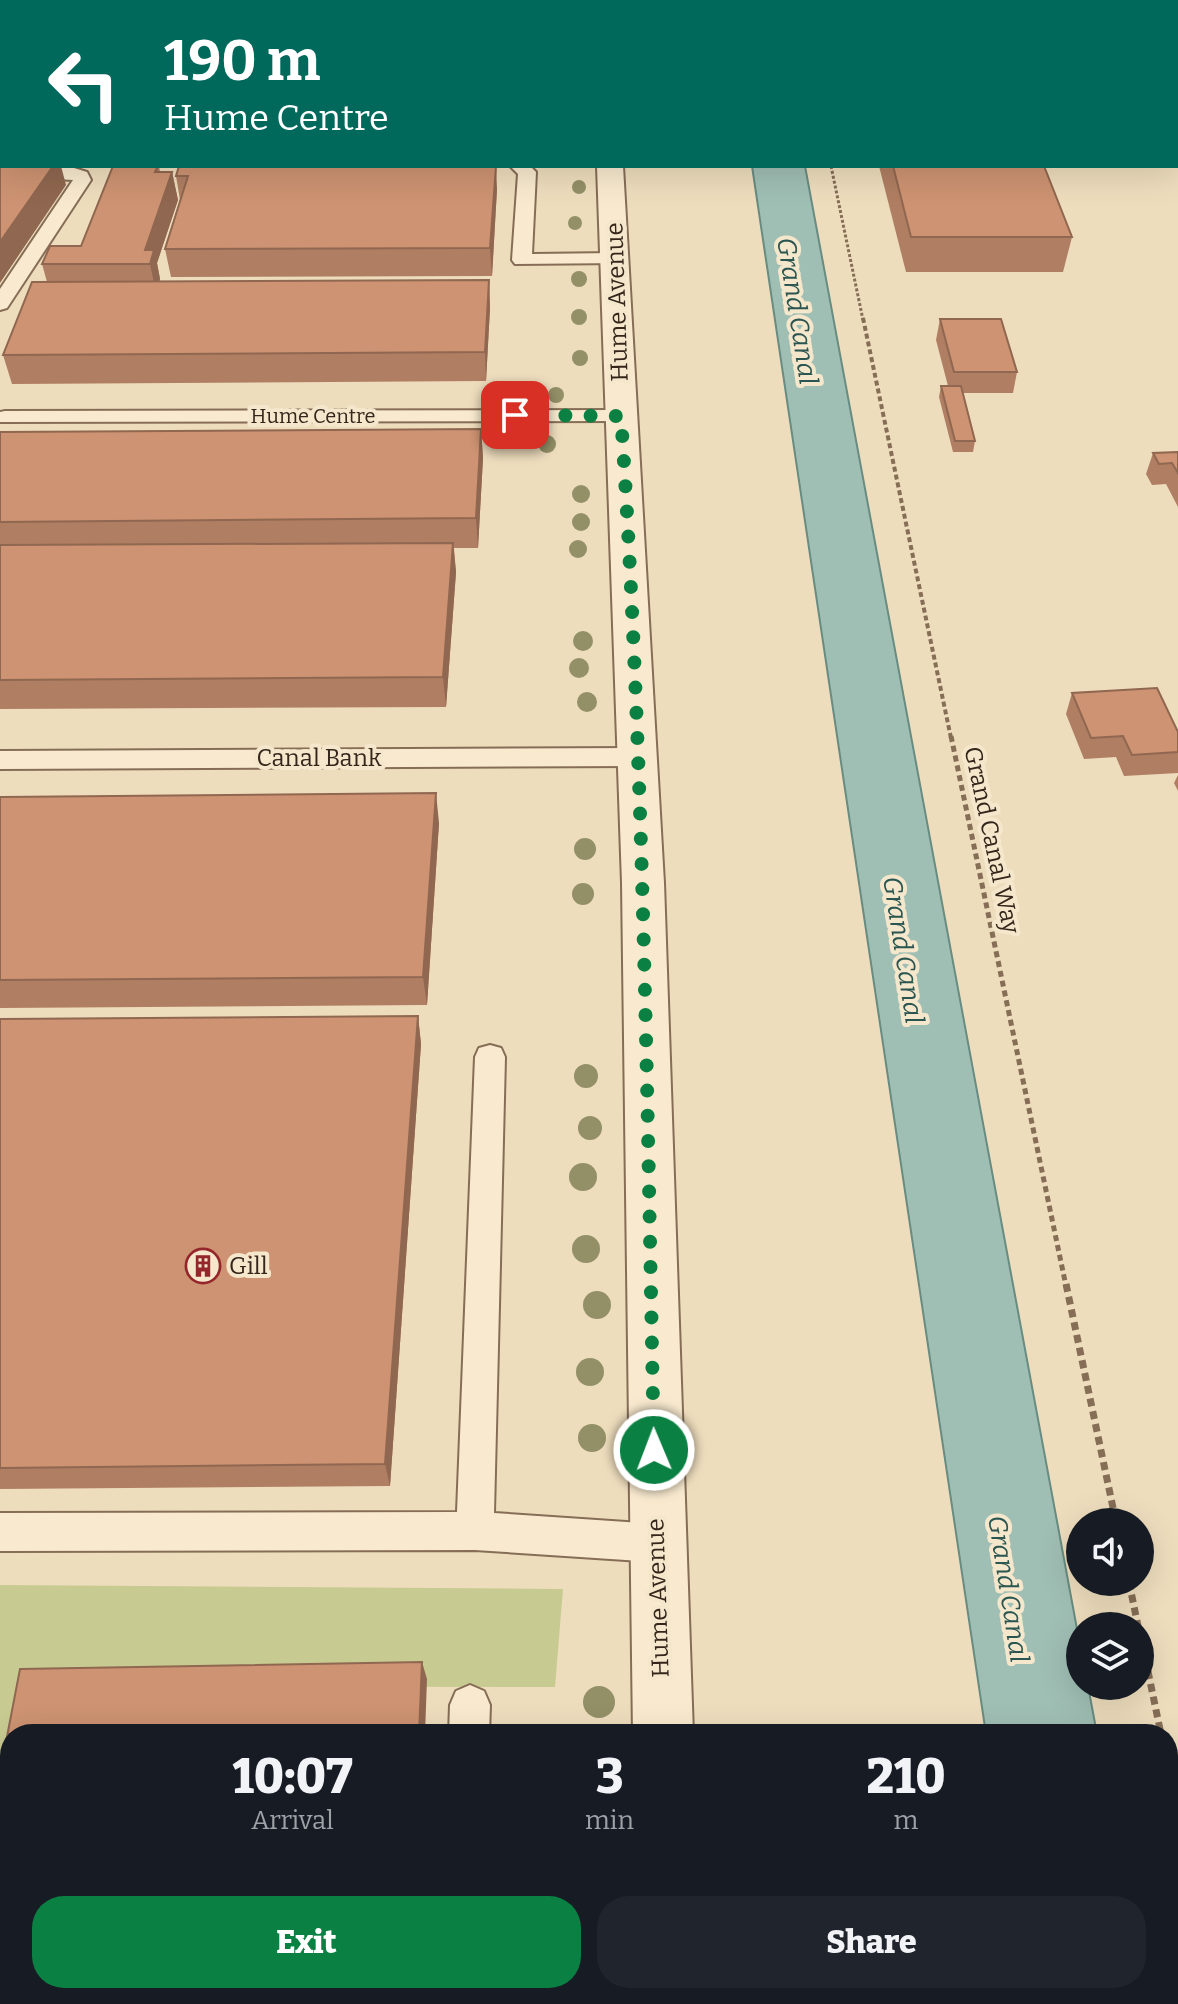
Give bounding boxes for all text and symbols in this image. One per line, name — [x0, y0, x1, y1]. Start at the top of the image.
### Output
text: 190 m — [164, 28, 320, 95]
icon: left — [32, 32, 136, 136]
text: Hume Centre — [164, 96, 389, 140]
street label: Hume Avenue — [600, 222, 634, 382]
water label: Grand Canal — [770, 235, 824, 387]
pin — [481, 381, 549, 449]
icon: arrive — [493, 393, 537, 437]
street label: Hume Centre — [251, 404, 375, 428]
street label: Canal Bank — [257, 744, 382, 772]
street label: Grand Canal Way — [958, 744, 1026, 936]
water label: Grand Canal — [876, 874, 930, 1026]
building icon: Gill — [184, 1247, 222, 1285]
place label: Gill — [229, 1252, 268, 1280]
position arrow — [612, 1408, 696, 1492]
map controls — [1066, 1508, 1154, 1700]
button: sound — [1066, 1508, 1154, 1596]
water label: Grand Canal — [981, 1513, 1035, 1665]
street label: Hume Avenue — [641, 1518, 675, 1678]
button: layers — [1066, 1612, 1154, 1700]
text: 10:07 — [232, 1748, 353, 1806]
text: 3 — [596, 1748, 623, 1806]
text: 210 — [866, 1748, 946, 1806]
text: Arrival — [251, 1805, 334, 1836]
text: min — [585, 1805, 634, 1836]
text: m — [894, 1805, 918, 1836]
button: Exit — [32, 1896, 581, 1988]
button: Share — [597, 1896, 1146, 1988]

